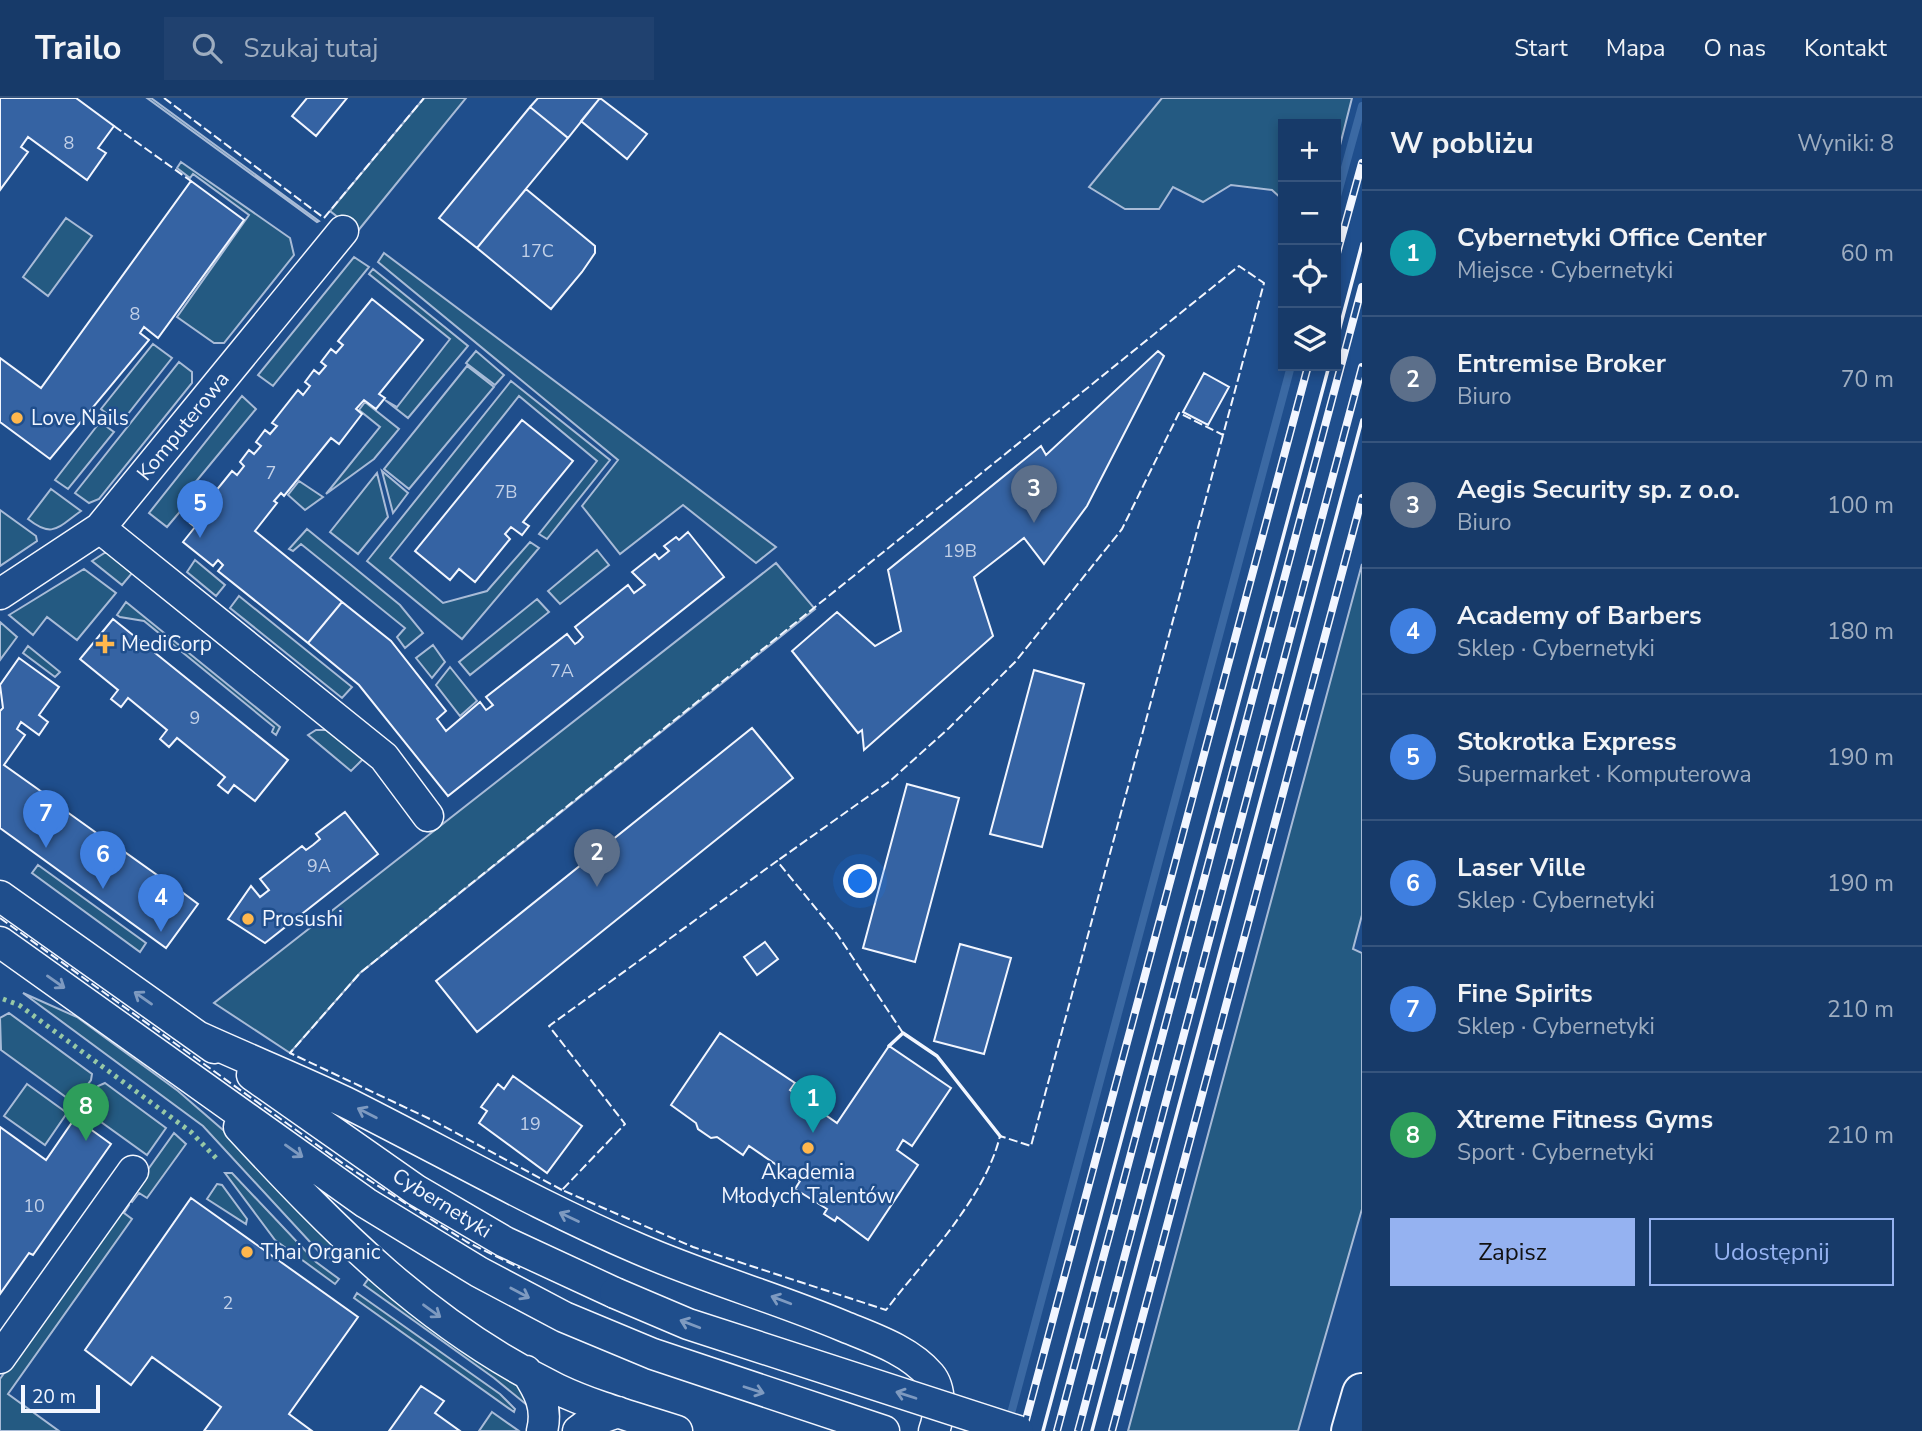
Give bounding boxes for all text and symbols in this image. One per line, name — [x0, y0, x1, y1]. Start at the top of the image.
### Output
search box — [164, 17, 654, 80]
text: Trailo — [35, 26, 122, 71]
icon: search — [188, 29, 226, 67]
text: Szukaj tutaj — [244, 31, 378, 66]
text: Start — [1514, 32, 1568, 64]
text: Mapa — [1606, 32, 1666, 64]
text: O nas — [1704, 32, 1766, 64]
text: Kontakt — [1804, 32, 1887, 64]
map controls — [1278, 119, 1341, 371]
button: + — [1278, 119, 1341, 182]
text: W pobliżu — [1390, 123, 1534, 164]
text: Wyniki: 8 — [1797, 128, 1894, 159]
house number: 8 — [64, 131, 74, 155]
button: − — [1278, 182, 1341, 245]
text: Cybernetyki Office Center — [1457, 220, 1767, 255]
text: 1 — [1406, 238, 1420, 269]
text: 60 m — [1841, 238, 1894, 269]
house number: 17C — [520, 239, 554, 263]
button: locate — [1278, 245, 1341, 308]
text: Miejsce · Cybernetyki — [1457, 255, 1673, 286]
house number: 8 — [130, 302, 140, 326]
button: layers — [1278, 308, 1341, 371]
text: Entremise Broker — [1457, 346, 1666, 381]
text: 2 — [1406, 364, 1420, 395]
text: 70 m — [1841, 364, 1894, 395]
street label: Komputerowa — [130, 366, 236, 486]
text: Biuro — [1457, 381, 1512, 412]
place label: Love Nails — [31, 404, 129, 432]
marker: Love Nails — [9, 410, 25, 426]
house number: 7 — [266, 461, 276, 485]
pin: 3 — [1011, 465, 1057, 523]
text: Aegis Security sp. z o.o. — [1457, 472, 1740, 507]
pin: 5 — [177, 480, 223, 538]
house number: 7B — [495, 480, 517, 504]
text: 3 — [1406, 490, 1420, 521]
text: 100 m — [1827, 490, 1894, 521]
text: Biuro — [1457, 507, 1512, 538]
house number: 19B — [943, 539, 977, 563]
text: Academy of Barbers — [1457, 598, 1702, 633]
text: 4 — [1406, 616, 1420, 647]
text: 180 m — [1827, 616, 1894, 647]
place label: MediCorp — [121, 630, 212, 658]
text: Sklep · Cybernetyki — [1457, 633, 1655, 664]
marker: MediCorp — [95, 634, 115, 654]
house number: 7A — [550, 659, 574, 683]
house number: 9 — [190, 706, 200, 730]
text: Stokrotka Express — [1457, 724, 1677, 759]
text: 5 — [1406, 742, 1420, 773]
text: 190 m — [1827, 742, 1894, 773]
text: Supermarket · Komputerowa — [1457, 759, 1752, 790]
pin: 7 — [23, 790, 69, 848]
pin: 2 — [574, 829, 620, 887]
pin: 6 — [80, 831, 126, 889]
text: Laser Ville — [1457, 850, 1586, 885]
house number: 9A — [307, 854, 331, 878]
your location — [843, 864, 877, 898]
text: 6 — [1406, 868, 1420, 899]
text: 190 m — [1827, 868, 1894, 899]
pin: 4 — [138, 874, 184, 932]
text: Sklep · Cybernetyki — [1457, 885, 1655, 916]
place label: Prosushi — [262, 905, 343, 933]
marker: Prosushi — [240, 911, 256, 927]
one-way arrow — [46, 975, 65, 989]
text: Fine Spirits — [1457, 976, 1593, 1011]
one-way arrow — [134, 991, 153, 1005]
text: 7 — [1406, 994, 1420, 1025]
text: 210 m — [1827, 994, 1894, 1025]
text: Sklep · Cybernetyki — [1457, 1011, 1655, 1042]
pin: 1 — [790, 1075, 836, 1133]
pin: 8 — [63, 1083, 109, 1141]
text: Xtreme Fitness Gyms — [1457, 1102, 1713, 1137]
one-way arrow — [357, 1106, 377, 1120]
house number: 19 — [519, 1112, 541, 1136]
text: 8 — [1406, 1120, 1420, 1151]
text: 210 m — [1827, 1120, 1894, 1151]
text: Sport · Cybernetyki — [1457, 1137, 1654, 1168]
marker: Akademia Młodych Talentów — [800, 1140, 816, 1156]
one-way arrow — [284, 1144, 303, 1158]
place label: Akademia Młodych Talentów — [721, 1158, 895, 1210]
street label: Cybernetyki — [387, 1161, 497, 1245]
house number: 10 — [23, 1194, 45, 1218]
one-way arrow — [559, 1210, 580, 1223]
button: Zapisz — [1390, 1218, 1635, 1286]
button: Udostępnij — [1649, 1218, 1894, 1286]
place label: Thai Organic — [261, 1238, 381, 1266]
marker: Thai Organic — [239, 1244, 255, 1260]
one-way arrow — [509, 1287, 530, 1301]
house number: 2 — [223, 1291, 233, 1315]
one-way arrow — [770, 1293, 792, 1305]
one-way arrow — [422, 1304, 441, 1318]
one-way arrow — [680, 1317, 702, 1330]
scale bar — [21, 1382, 100, 1414]
text: 20 m — [32, 1384, 76, 1410]
one-way arrow — [742, 1385, 764, 1397]
one-way arrow — [896, 1388, 918, 1401]

